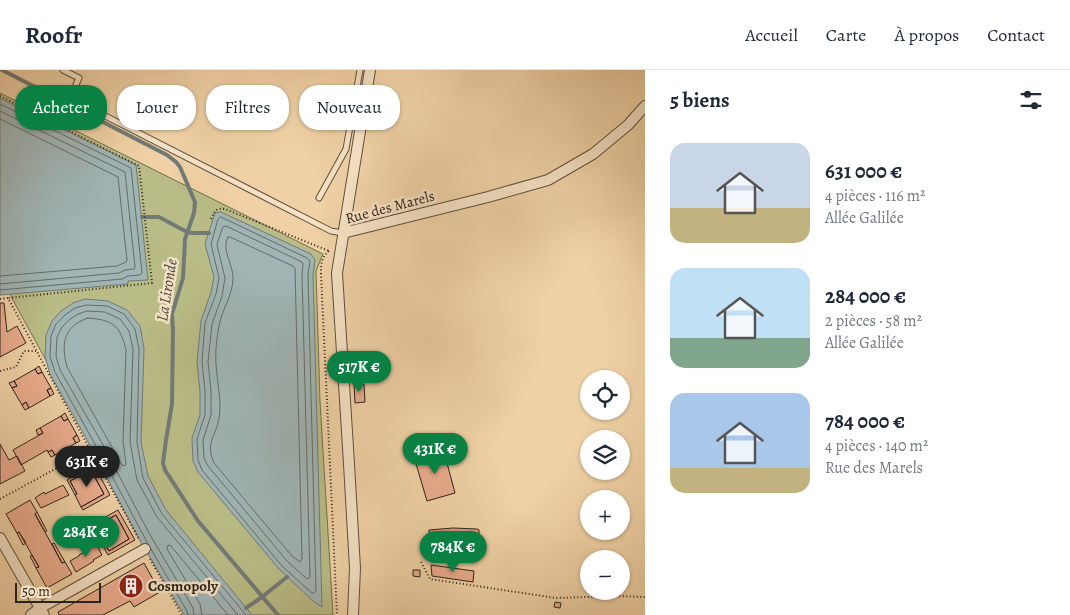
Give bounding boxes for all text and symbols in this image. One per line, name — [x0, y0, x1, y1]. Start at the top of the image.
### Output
text: Roofr — [25, 19, 82, 51]
text: Accueil — [745, 23, 798, 47]
text: Carte — [826, 23, 866, 47]
text: À propos — [894, 23, 959, 47]
text: Contact — [987, 23, 1045, 47]
chip: Acheter — [15, 85, 107, 130]
chip: Louer — [117, 85, 196, 130]
chip: Filtres — [206, 85, 289, 130]
chip: Nouveau — [299, 85, 400, 130]
text: 5 biens — [670, 86, 730, 114]
icon: filters — [1017, 86, 1045, 114]
text: 631 000 € — [825, 157, 902, 185]
icon: home — [710, 163, 770, 223]
street label: Rue des Marels — [343, 185, 437, 229]
text: 4 pièces · 116 m² — [825, 185, 925, 207]
text: Allée Galilée — [825, 207, 904, 229]
water label: La Lironde — [151, 257, 183, 323]
text: 284 000 € — [825, 282, 906, 310]
icon: home — [710, 288, 770, 348]
text: 2 pièces · 58 m² — [825, 310, 922, 332]
text: Allée Galilée — [825, 332, 904, 354]
pin: 517K € — [318, 350, 400, 393]
text: 517K € — [338, 356, 380, 378]
map controls — [580, 370, 630, 600]
button: locate — [580, 370, 630, 420]
text: 784 000 € — [825, 407, 905, 435]
icon: home — [710, 413, 770, 473]
button: layers — [580, 430, 630, 480]
pin: 431K € — [394, 432, 476, 475]
text: 4 pièces · 140 m² — [825, 435, 928, 457]
text: 431K € — [414, 438, 456, 460]
pin: 631K € — [46, 446, 128, 488]
text: 631K € — [66, 451, 108, 473]
text: Rue des Marels — [825, 457, 923, 479]
button: + — [580, 490, 630, 540]
pin: 284K € — [45, 516, 127, 558]
text: 284K € — [63, 521, 109, 543]
pin: 784K € — [412, 530, 494, 573]
text: 784K € — [431, 536, 475, 558]
button: − — [580, 550, 630, 600]
building icon: Cosmopoly — [118, 573, 144, 599]
place label: Cosmopoly — [148, 576, 219, 596]
scale bar — [15, 580, 101, 603]
text: 50 m — [22, 582, 50, 601]

